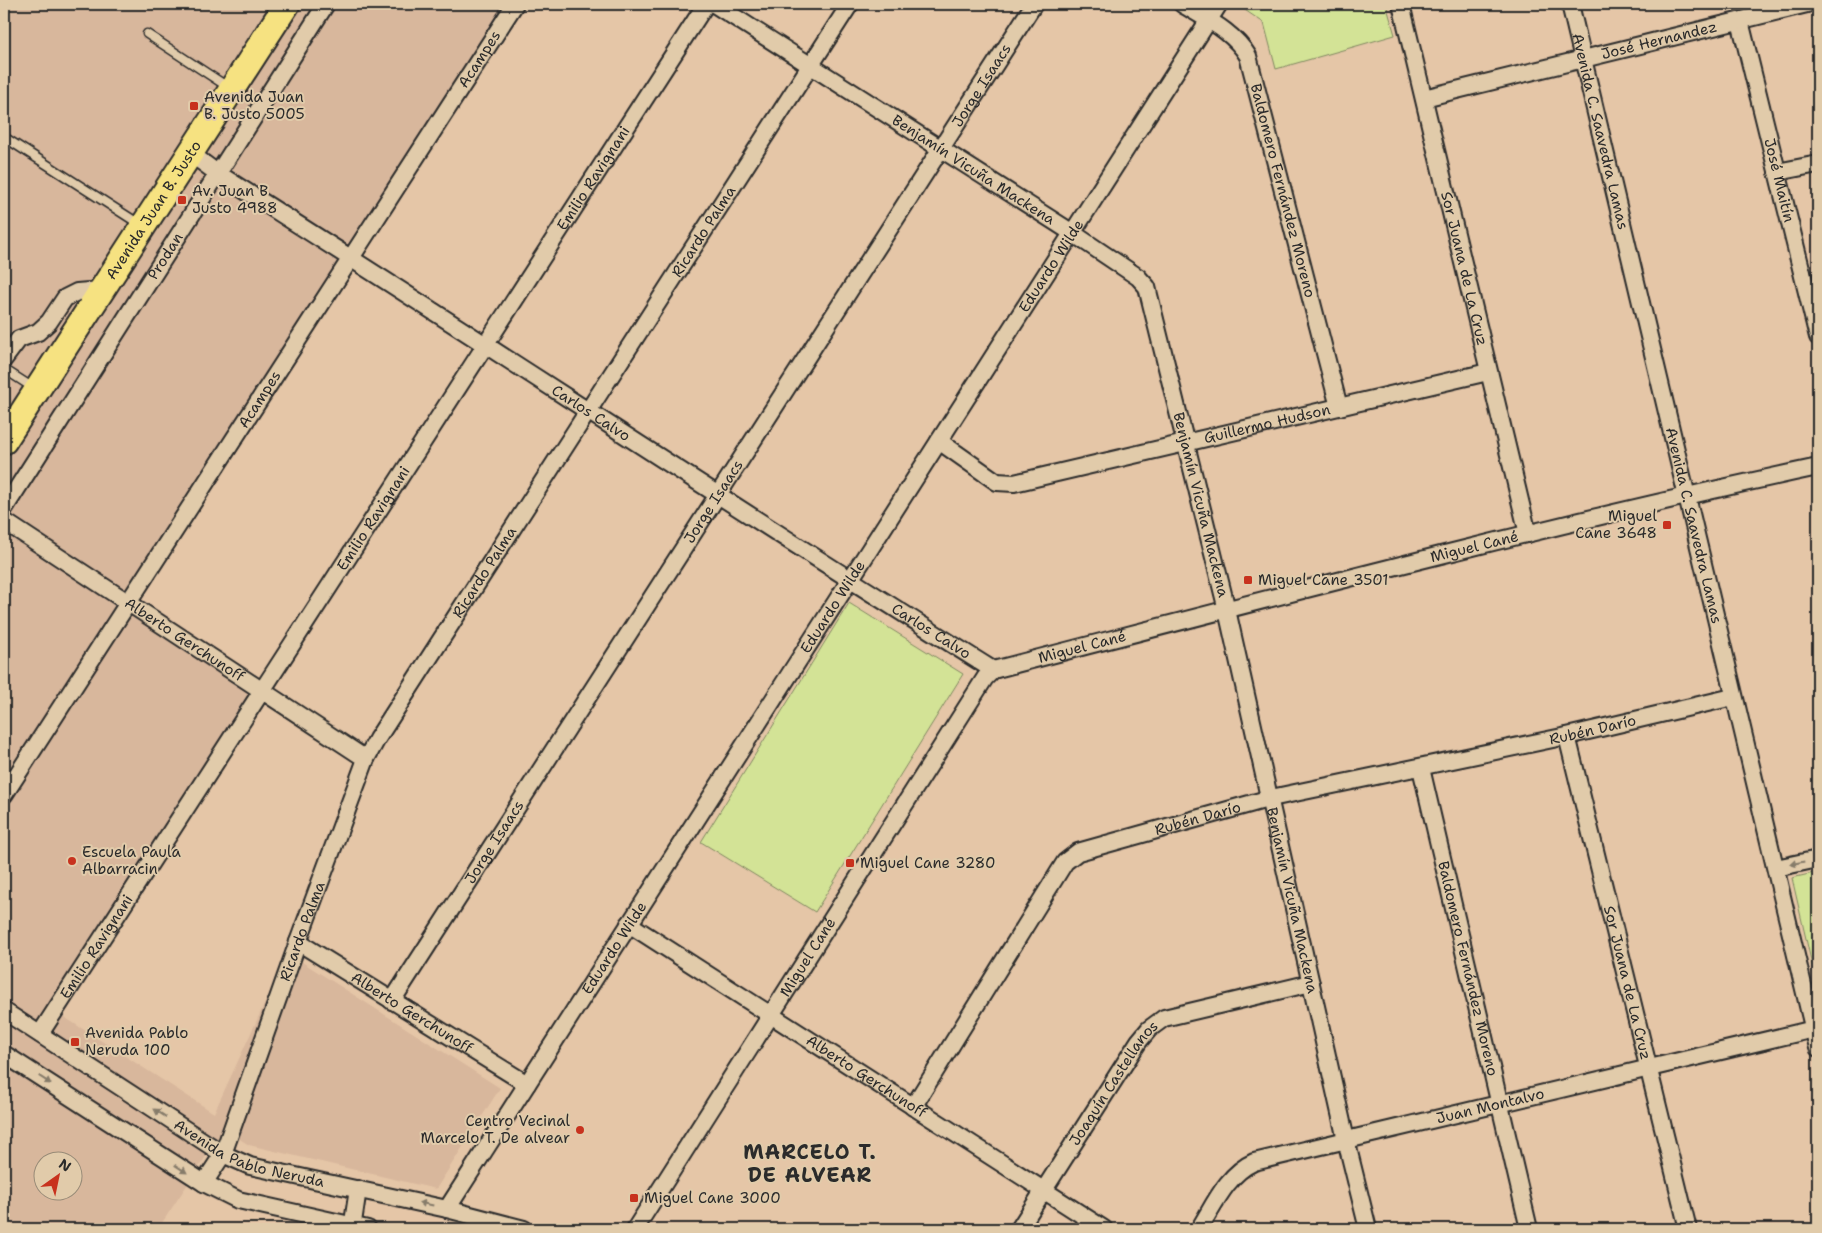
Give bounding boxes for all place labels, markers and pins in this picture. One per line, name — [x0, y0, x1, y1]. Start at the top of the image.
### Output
place label: Avenida Juan B. Justo 5005 — [204, 87, 305, 124]
marker: Avenida Juan B. Justo 5005 — [188, 100, 200, 112]
place label: Av. Juan B Justo 4988 — [192, 181, 278, 218]
marker: Av. Juan B Justo 4988 — [176, 194, 188, 206]
place label: Miguel Cane 3648 — [1575, 506, 1657, 543]
marker: Miguel Cane 3648 — [1661, 519, 1673, 531]
place label: Miguel Cane 3501 — [1258, 570, 1389, 590]
marker: Miguel Cane 3501 — [1242, 574, 1254, 586]
place label: Escuela Paula Albarracin — [82, 842, 182, 879]
place label: Miguel Cane 3280 — [860, 853, 995, 873]
marker: Escuela Paula Albarracin — [66, 855, 78, 867]
marker: Miguel Cane 3280 — [844, 857, 856, 869]
place label: Avenida Pablo Neruda 100 — [85, 1023, 188, 1060]
marker: Avenida Pablo Neruda 100 — [69, 1036, 81, 1048]
place label: Centro Vecinal Marcelo T. De alvear — [421, 1111, 570, 1148]
marker: Centro Vecinal Marcelo T. De alvear — [574, 1124, 586, 1136]
place label: Miguel Cane 3000 — [644, 1188, 781, 1208]
marker: Miguel Cane 3000 — [628, 1192, 640, 1204]

